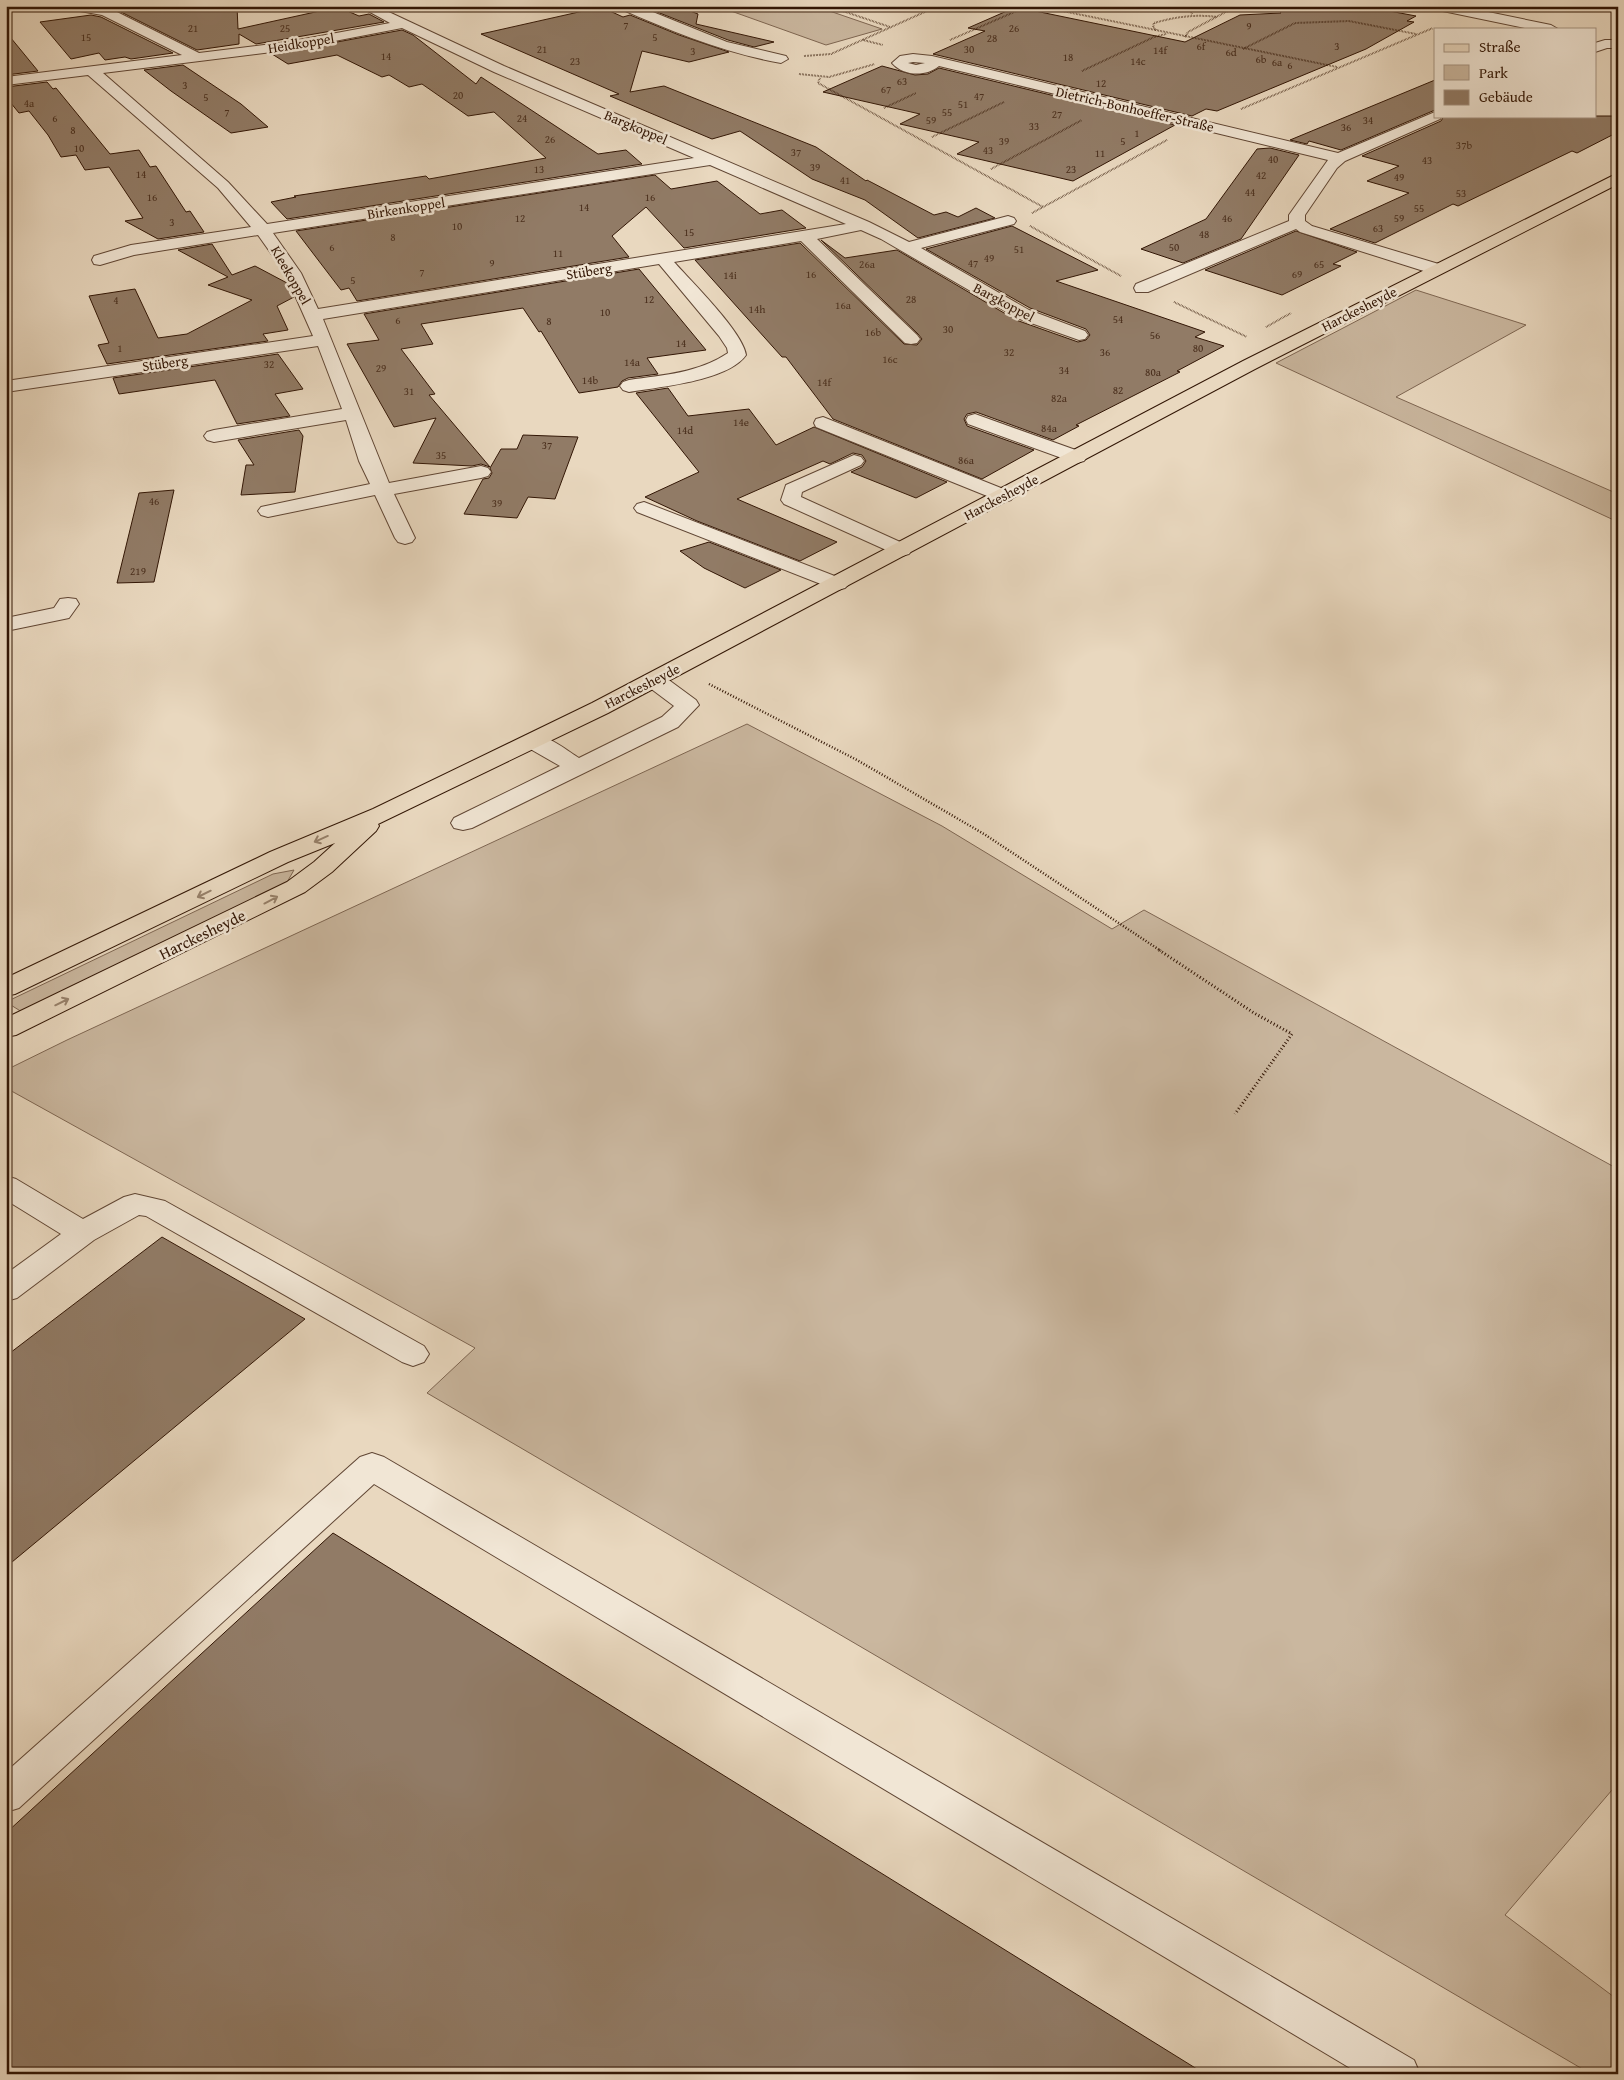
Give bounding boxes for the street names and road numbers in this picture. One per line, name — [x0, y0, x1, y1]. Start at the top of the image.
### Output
street label: Heidkoppel — [266, 28, 336, 58]
street label: Dietrich-Bonhoeffer-Straße — [1054, 81, 1216, 137]
street label: Bargkoppel — [601, 105, 671, 149]
street label: Birkenkoppel — [366, 192, 446, 224]
street label: Kleekoppel — [266, 242, 316, 308]
street label: Stüberg — [565, 258, 613, 284]
street label: Bargkoppel — [970, 277, 1038, 327]
street label: Harckesheyde — [1318, 281, 1400, 336]
street label: Stüberg — [141, 350, 189, 376]
street label: Harckesheyde — [960, 469, 1042, 525]
street label: Harckesheyde — [601, 658, 683, 713]
street label: Harckesheyde — [155, 903, 249, 965]

